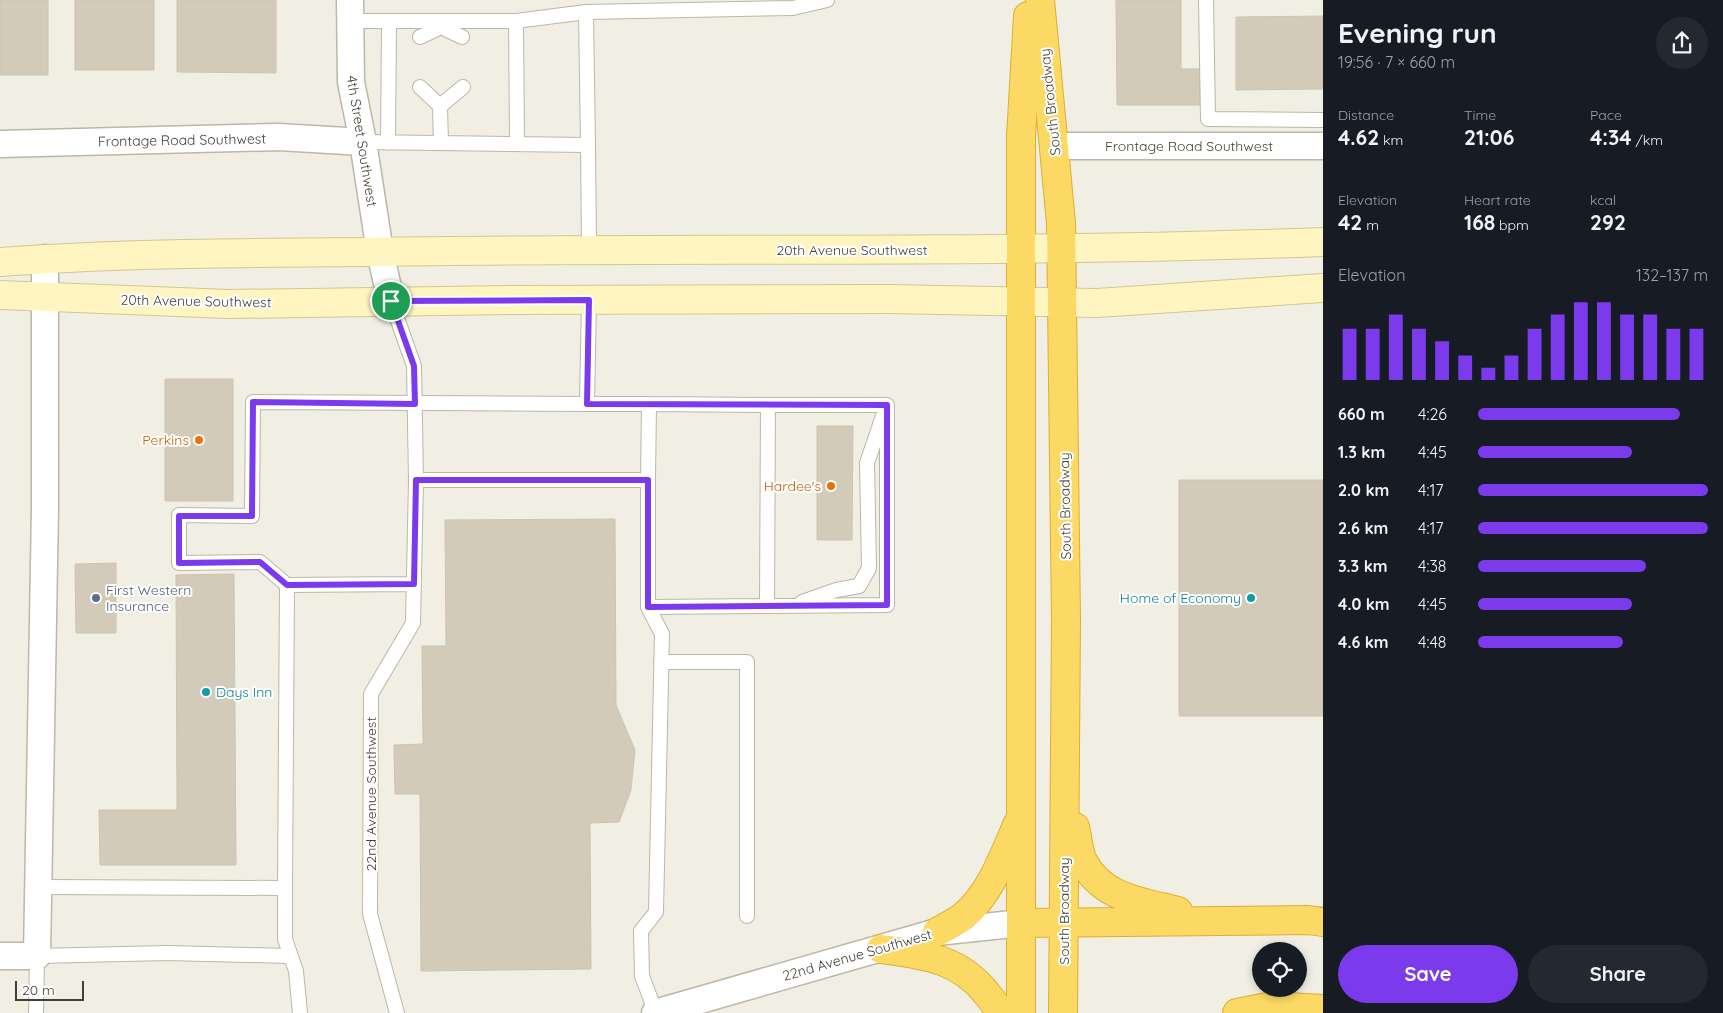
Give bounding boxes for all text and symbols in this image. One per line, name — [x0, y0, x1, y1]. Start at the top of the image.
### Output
text: Evening run — [1338, 15, 1497, 50]
button: share — [1656, 17, 1708, 69]
street label: South Broadway — [1035, 48, 1065, 156]
text: 19:56 · 7 × 660 m — [1338, 52, 1455, 72]
street label: 4th Street Southwest — [343, 74, 381, 208]
text: Distance — [1338, 106, 1394, 124]
text: Time — [1464, 106, 1496, 124]
text: Pace — [1590, 106, 1622, 124]
text: 4.62 — [1338, 124, 1379, 150]
text: 21:06 — [1464, 124, 1514, 150]
text: 4:34 — [1590, 124, 1632, 150]
street label: Frontage Road Southwest — [98, 130, 266, 150]
text: km — [1379, 131, 1403, 149]
text: /km — [1632, 131, 1663, 149]
street label: Frontage Road Southwest — [1105, 137, 1273, 155]
text: Elevation — [1338, 191, 1397, 209]
text: Heart rate — [1464, 191, 1531, 209]
text: kcal — [1590, 191, 1616, 209]
text: 42 — [1338, 209, 1362, 235]
text: 168 — [1464, 209, 1495, 235]
text: 292 — [1590, 209, 1626, 235]
text: m — [1362, 216, 1379, 234]
text: bpm — [1495, 216, 1529, 234]
street label: 20th Avenue Southwest — [776, 241, 928, 259]
text: Elevation — [1338, 265, 1405, 285]
text: 132–137 m — [1636, 265, 1708, 285]
pin — [370, 280, 412, 322]
icon: arrive — [377, 287, 405, 315]
street label: 20th Avenue Southwest — [120, 291, 272, 311]
text: 660 m — [1338, 404, 1385, 424]
text: 4:26 — [1418, 404, 1447, 424]
place label: Perkins — [142, 431, 189, 449]
marker: Perkins — [193, 434, 205, 446]
text: 1.3 km — [1338, 442, 1385, 462]
text: 4:45 — [1418, 442, 1447, 462]
street label: South Broadway — [1055, 452, 1075, 560]
place label: Hardee's — [764, 477, 821, 495]
marker: Hardee's — [825, 480, 837, 492]
text: 2.0 km — [1338, 480, 1389, 500]
text: 4:17 — [1418, 480, 1444, 500]
text: 2.6 km — [1338, 518, 1388, 538]
text: 4:17 — [1418, 518, 1444, 538]
text: 3.3 km — [1338, 556, 1388, 576]
text: 4:38 — [1418, 556, 1446, 576]
place label: First Western Insurance — [106, 581, 191, 615]
place label: Home of Economy — [1120, 589, 1241, 607]
marker: First Western Insurance — [90, 592, 102, 604]
marker: Home of Economy — [1245, 592, 1257, 604]
text: 4.0 km — [1338, 594, 1390, 614]
text: 4:45 — [1418, 594, 1447, 614]
text: 4.6 km — [1338, 632, 1389, 652]
text: 4:48 — [1418, 632, 1447, 652]
place label: Days Inn — [216, 683, 272, 701]
marker: Days Inn — [200, 686, 212, 698]
street label: 22nd Avenue Southwest — [362, 717, 380, 871]
street label: South Broadway — [1055, 857, 1073, 965]
street label: 22nd Avenue Southwest — [780, 925, 934, 985]
map controls — [1252, 942, 1307, 997]
button: locate — [1252, 942, 1307, 997]
button: Save — [1338, 945, 1518, 1003]
button: Share — [1528, 945, 1708, 1003]
scale bar — [15, 978, 84, 1001]
text: 20 m — [22, 981, 55, 999]

